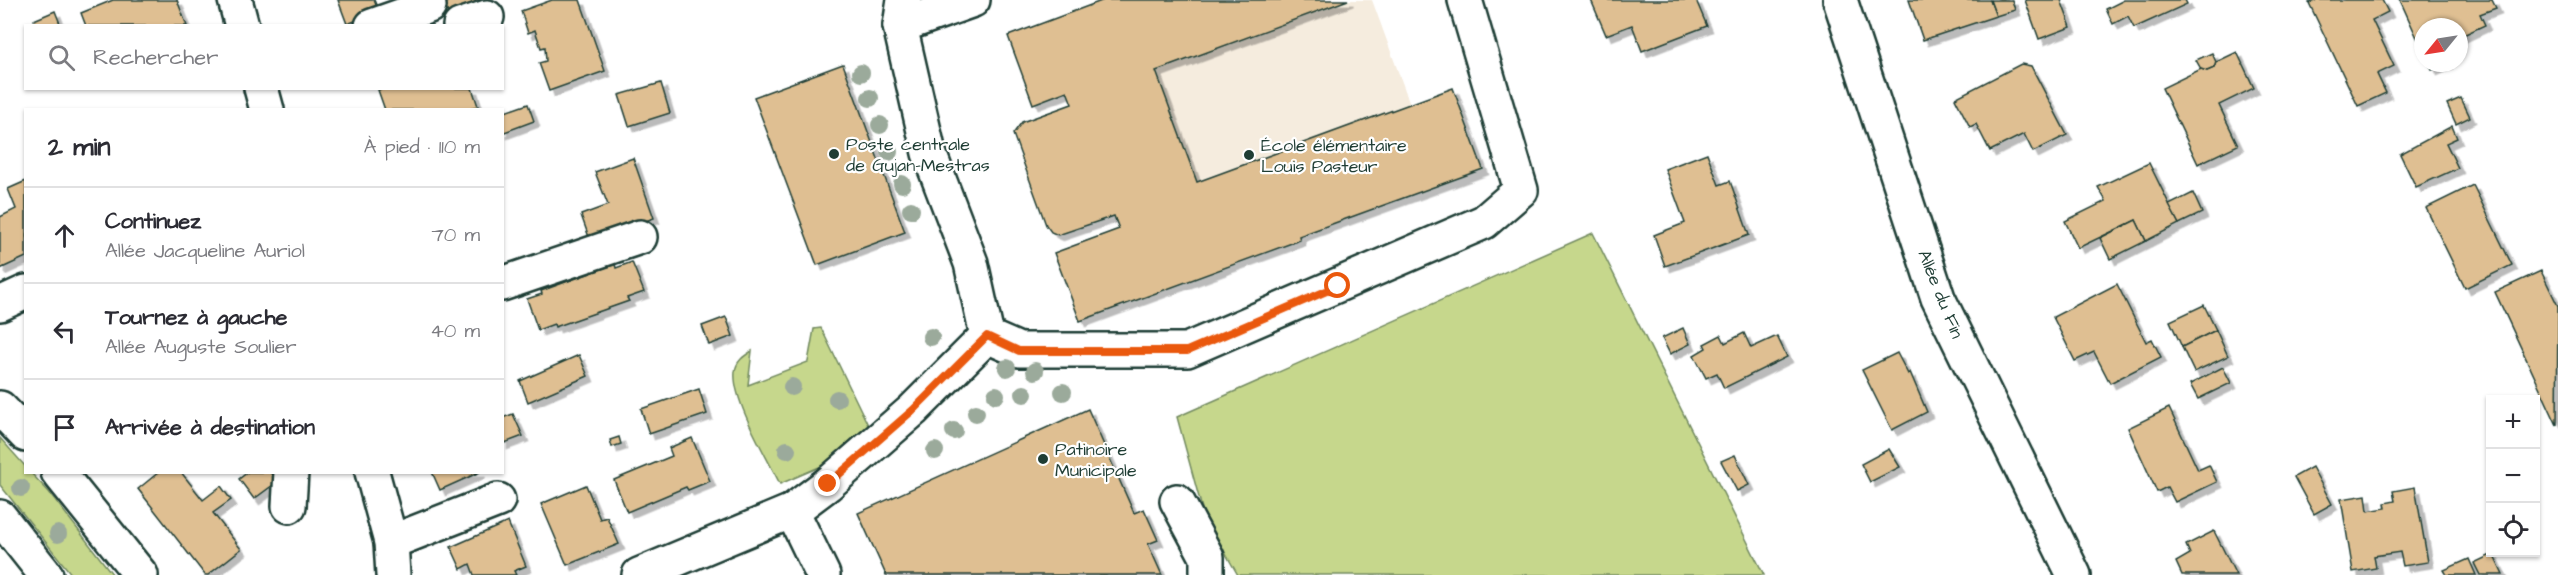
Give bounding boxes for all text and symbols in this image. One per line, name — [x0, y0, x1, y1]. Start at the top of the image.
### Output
north arrow — [2414, 18, 2468, 72]
search box — [24, 24, 504, 90]
icon: search — [45, 41, 78, 74]
text: Rechercher — [93, 42, 218, 73]
text: 2 min — [48, 129, 110, 165]
place label: Poste centrale de Gujan-Mestras — [846, 132, 990, 178]
text: À pied · 110 m — [364, 133, 480, 161]
place label: École élémentaire Louis Pasteur — [1261, 133, 1407, 179]
marker: Poste centrale de Gujan-Mestras — [827, 147, 841, 161]
marker: École élémentaire Louis Pasteur — [1242, 148, 1256, 162]
text: Continuez — [105, 206, 201, 237]
icon: ahead — [48, 219, 81, 252]
text: 70 m — [432, 221, 480, 249]
text: Allée Jacqueline Auriol — [105, 237, 305, 265]
street label: Allée du Fin — [1911, 246, 1970, 342]
route start — [1324, 272, 1350, 298]
text: Tournez à gauche — [105, 302, 287, 333]
icon: left — [48, 315, 81, 348]
text: 40 m — [430, 317, 480, 345]
text: Allée Auguste Soulier — [105, 333, 296, 361]
map controls — [2486, 395, 2540, 557]
button: + — [2486, 395, 2540, 449]
icon: arrive — [48, 411, 81, 444]
text: Arrivée à destination — [105, 412, 315, 443]
place label: Patinoire Municipale — [1055, 437, 1137, 483]
button: − — [2486, 449, 2540, 503]
marker: Patinoire Municipale — [1036, 452, 1050, 466]
route end — [814, 470, 840, 496]
button: locate — [2486, 503, 2540, 557]

